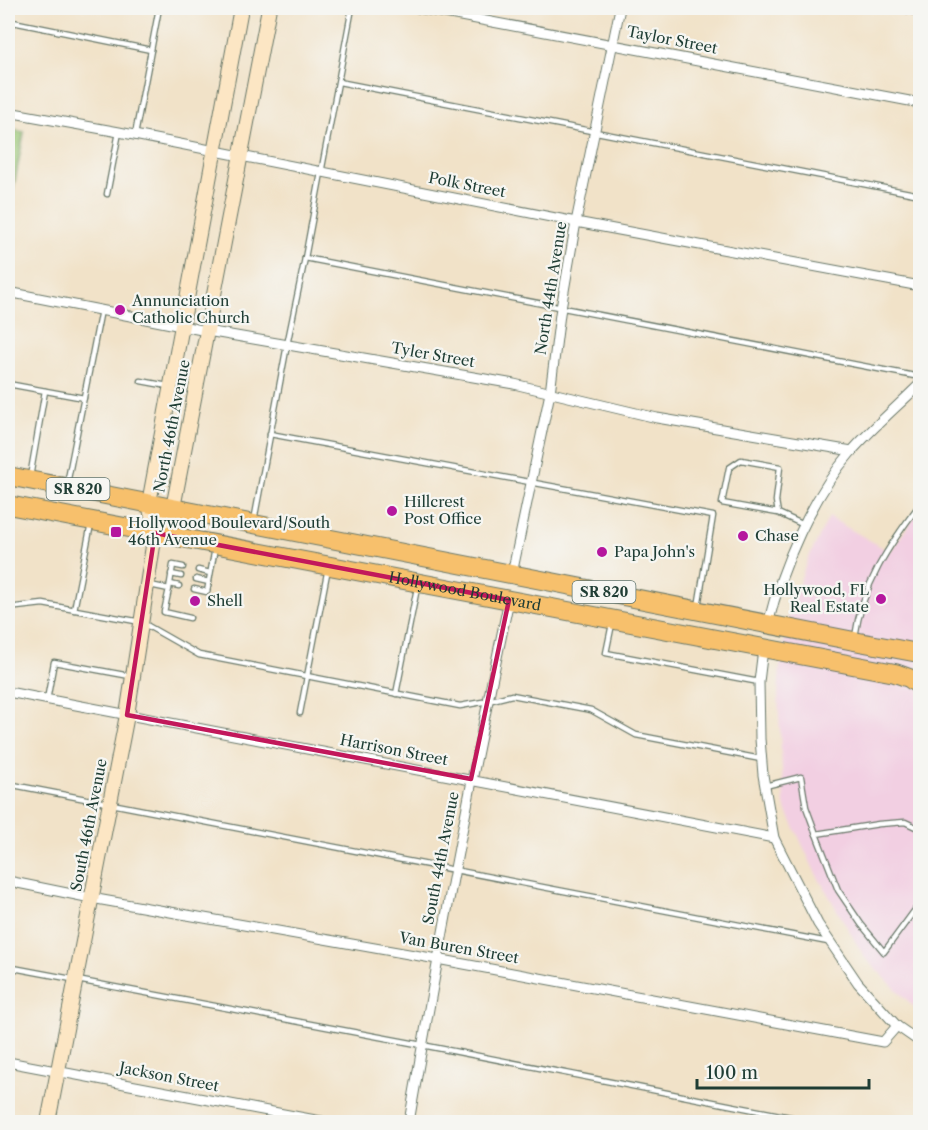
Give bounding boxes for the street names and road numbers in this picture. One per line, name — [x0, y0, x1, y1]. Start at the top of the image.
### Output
street label: Taylor Street — [625, 21, 720, 58]
street label: Polk Street — [427, 168, 508, 201]
street label: North 44th Avenue — [531, 220, 570, 356]
street label: Tyler Street — [390, 338, 477, 371]
street label: North 46th Avenue — [149, 358, 194, 494]
road number: SR 820 — [46, 478, 110, 500]
street label: Hollywood Boulevard — [387, 567, 543, 615]
road number: SR 820 — [572, 581, 636, 603]
street label: Harrison Street — [339, 730, 450, 769]
street label: South 46th Avenue — [66, 757, 111, 893]
street label: South 44th Avenue — [418, 790, 463, 926]
street label: Van Buren Street — [397, 927, 521, 967]
street label: Jackson Street — [116, 1057, 221, 1096]

